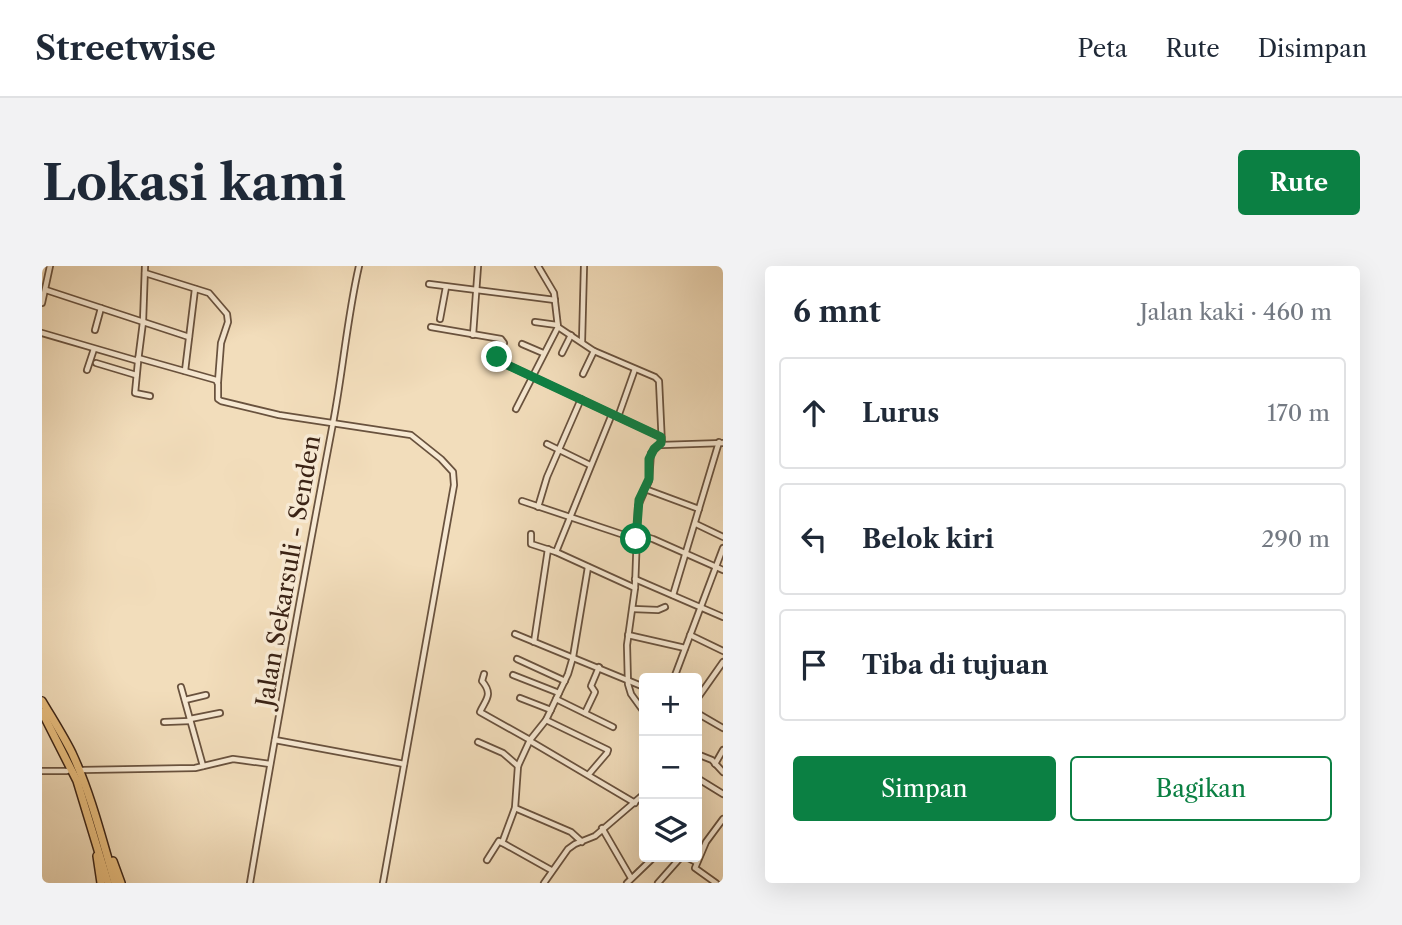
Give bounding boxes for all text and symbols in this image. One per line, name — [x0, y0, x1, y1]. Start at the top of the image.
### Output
text: Streetwise — [35, 28, 216, 69]
text: Peta — [1078, 34, 1127, 63]
text: Rute — [1165, 34, 1220, 63]
text: Disimpan — [1258, 34, 1367, 63]
button: Rute — [1238, 150, 1360, 215]
text: Lokasi kami — [42, 152, 346, 213]
text: 6 mnt — [793, 293, 881, 330]
text: Jalan kaki · 460 m — [1140, 298, 1332, 326]
route end — [481, 341, 512, 372]
icon: ahead — [795, 394, 833, 432]
text: Lurus — [862, 397, 939, 429]
text: 170 m — [1267, 399, 1330, 427]
street label: Jalan Sekarsuli - Senden — [249, 433, 326, 713]
icon: left — [795, 520, 833, 558]
route start — [620, 523, 651, 554]
text: Belok kiri — [862, 523, 994, 555]
text: 290 m — [1261, 525, 1330, 553]
icon: arrive — [795, 646, 833, 684]
text: Tiba di tujuan — [862, 649, 1048, 681]
map controls — [639, 673, 702, 862]
button: + — [639, 673, 702, 736]
button: − — [639, 736, 702, 799]
button: Simpan — [793, 756, 1056, 821]
button: Bagikan — [1070, 756, 1332, 821]
button: layers — [639, 799, 702, 862]

